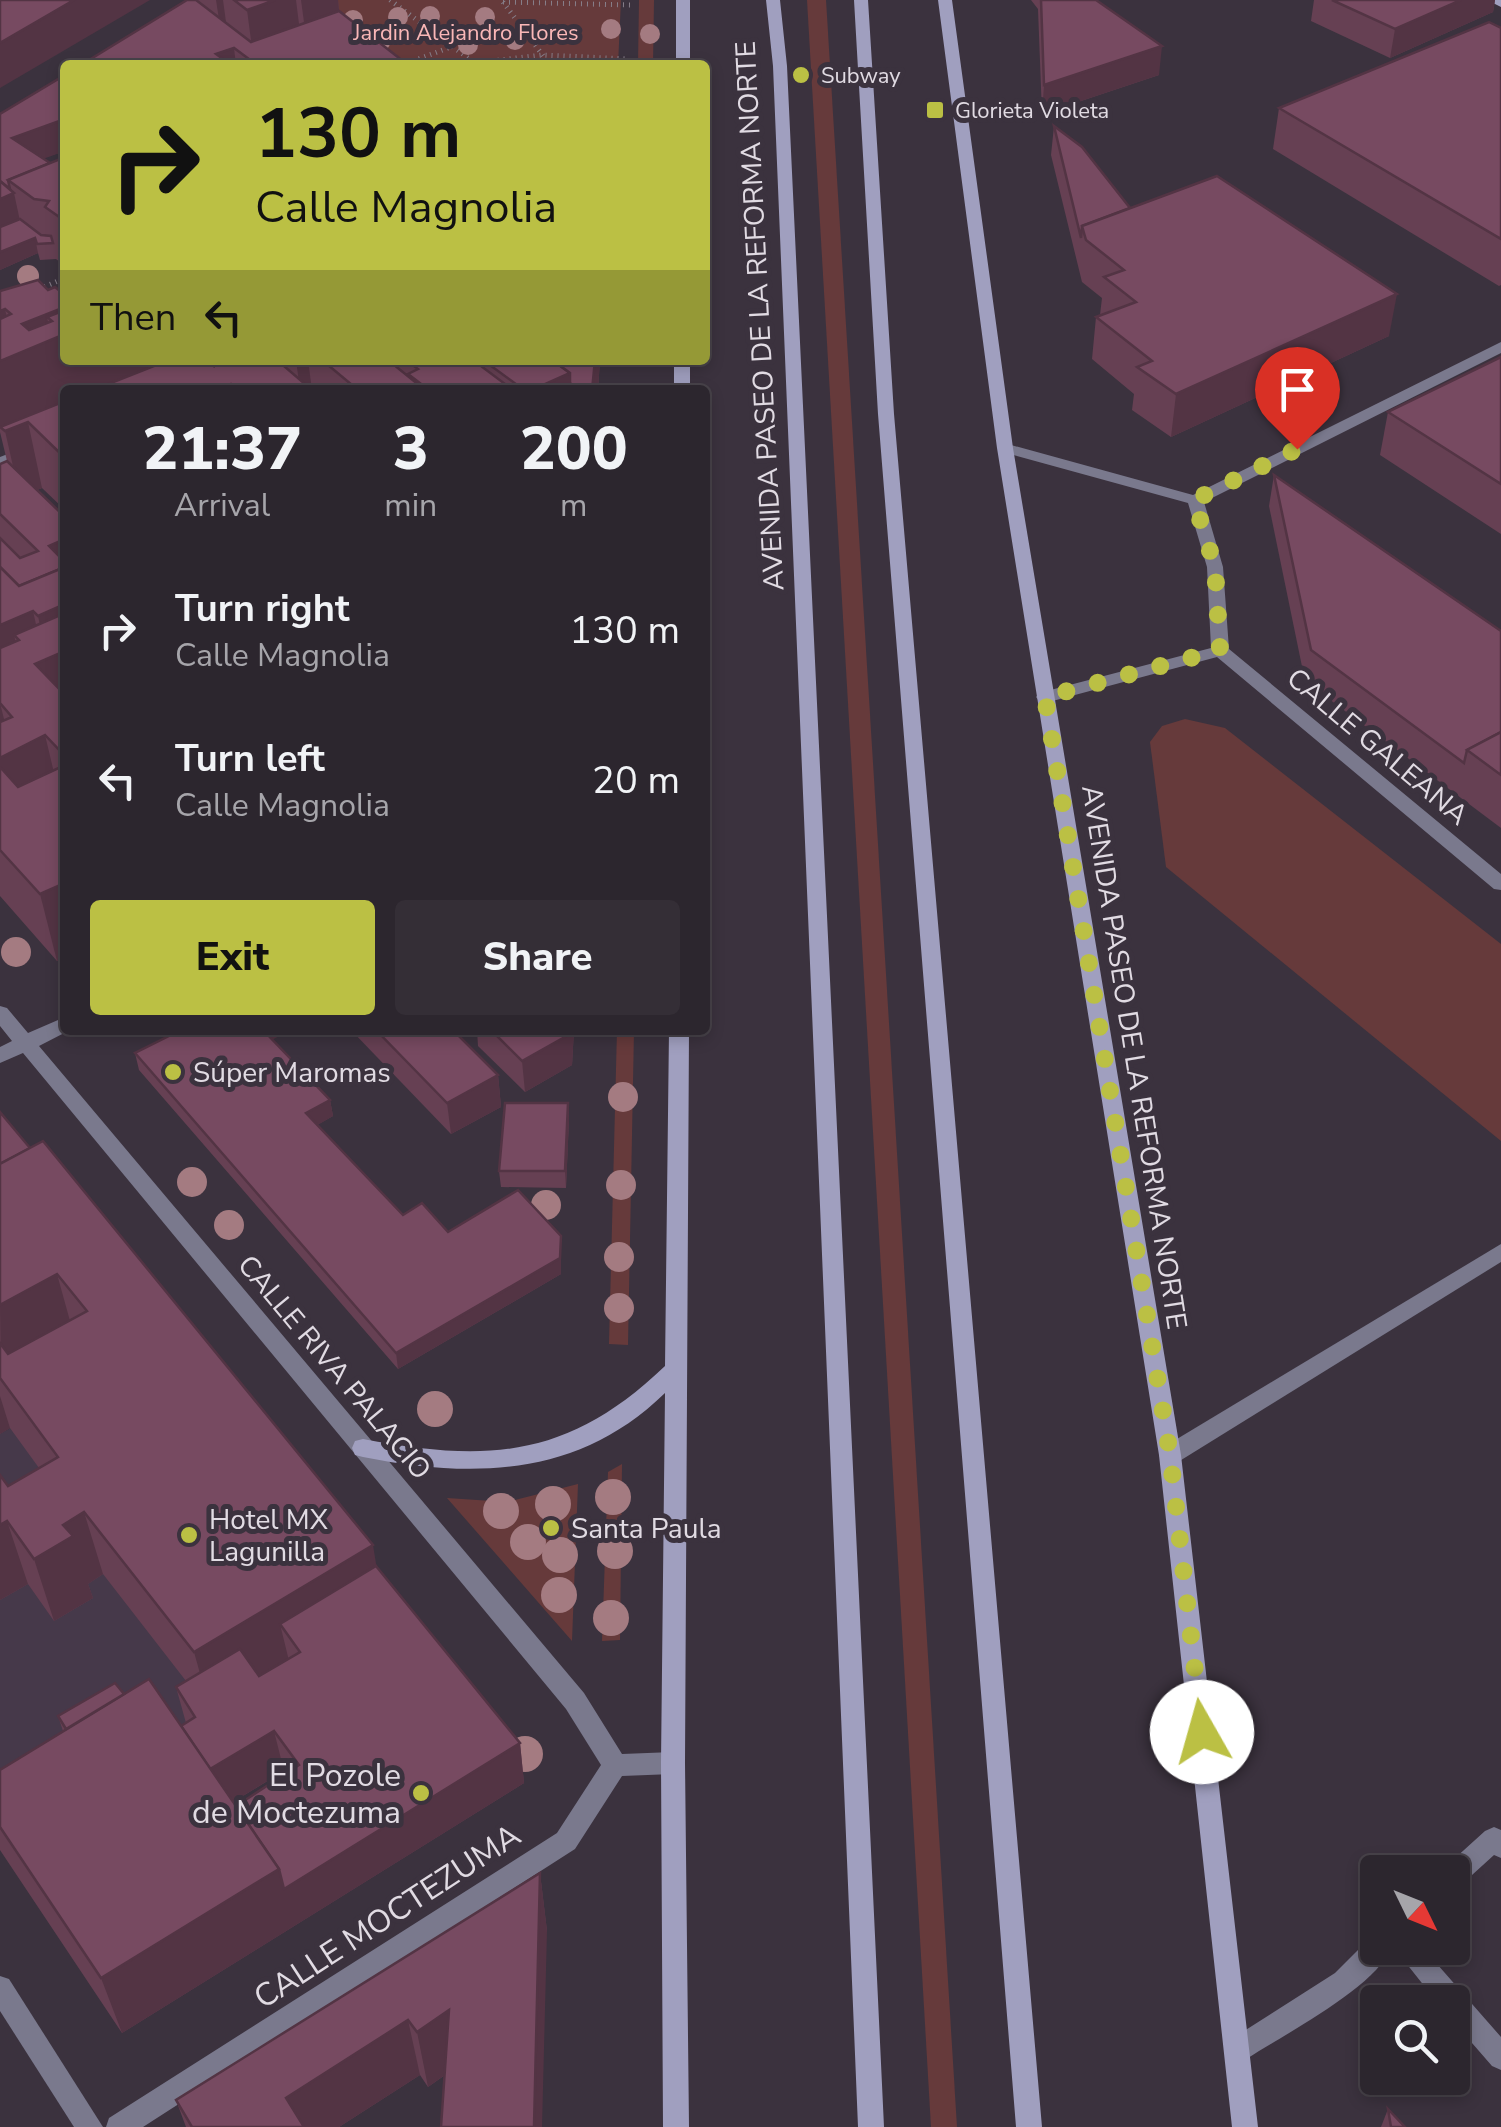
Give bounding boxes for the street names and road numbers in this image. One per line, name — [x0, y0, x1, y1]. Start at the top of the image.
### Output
street label: AVENIDA PASEO DE LA REFORMA NORTE — [727, 40, 793, 592]
street label: CALLE GALEANA — [1279, 660, 1476, 834]
street label: AVENIDA PASEO DE LA REFORMA NORTE — [1072, 782, 1196, 1332]
street label: CALLE RIVA PALACIO — [229, 1247, 440, 1488]
street label: CALLE MOCTEZUMA — [246, 1814, 529, 2019]

